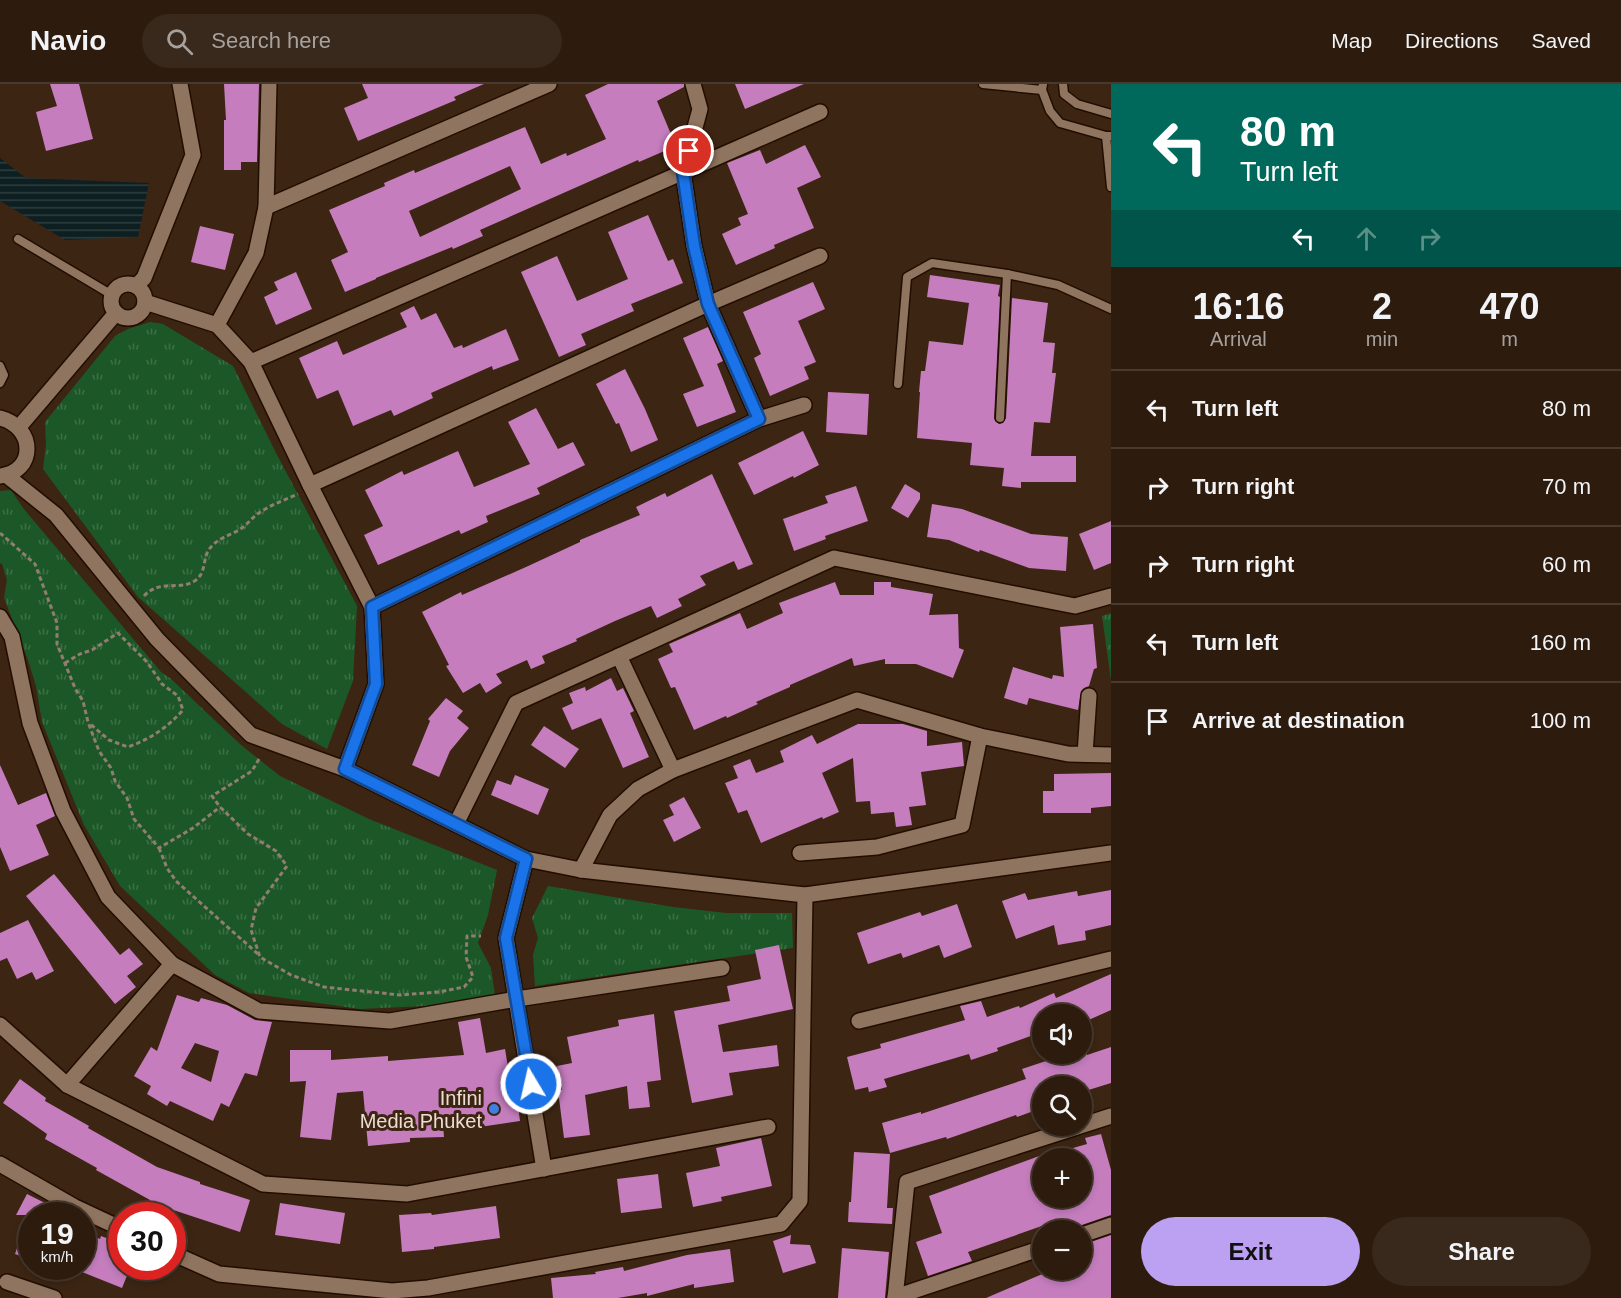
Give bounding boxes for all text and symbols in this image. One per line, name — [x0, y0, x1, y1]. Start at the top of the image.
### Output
search box — [142, 14, 562, 68]
text: Navio — [30, 25, 106, 56]
icon: search — [163, 25, 196, 58]
text: Search here — [211, 28, 331, 53]
text: Map — [1331, 29, 1372, 52]
text: Directions — [1405, 29, 1498, 52]
text: Saved — [1531, 29, 1591, 52]
icon: left — [1141, 108, 1219, 186]
text: 80 m — [1240, 108, 1336, 155]
pin — [663, 125, 714, 176]
icon: arrive — [672, 134, 705, 167]
text: Turn left — [1240, 157, 1338, 187]
icon: left — [1287, 222, 1320, 255]
icon: ahead — [1350, 222, 1383, 255]
icon: right — [1413, 222, 1446, 255]
text: 16:16 — [1192, 286, 1284, 327]
text: 2 — [1372, 286, 1392, 327]
text: 470 — [1479, 286, 1540, 327]
text: Arrival — [1210, 328, 1267, 350]
text: min — [1366, 328, 1398, 350]
text: m — [1501, 328, 1518, 350]
icon: left — [1141, 393, 1174, 426]
text: Turn left — [1192, 396, 1278, 421]
text: 80 m — [1542, 396, 1591, 421]
icon: right — [1141, 471, 1174, 504]
text: Turn right — [1192, 474, 1294, 499]
text: 70 m — [1542, 474, 1591, 499]
icon: right — [1141, 549, 1174, 582]
text: Turn right — [1192, 552, 1294, 577]
text: 60 m — [1542, 552, 1591, 577]
icon: left — [1141, 627, 1174, 660]
text: Turn left — [1192, 630, 1278, 655]
text: 160 m — [1530, 630, 1591, 655]
icon: arrive — [1141, 705, 1174, 738]
text: Arrive at destination — [1192, 708, 1405, 733]
text: 100 m — [1530, 708, 1591, 733]
map controls — [1032, 1004, 1092, 1280]
button: sound — [1032, 1004, 1092, 1064]
position arrow — [499, 1052, 563, 1116]
button: search — [1032, 1076, 1092, 1136]
place label: Infini Media Phuket — [360, 1087, 482, 1132]
marker: Infini Media Phuket — [487, 1102, 501, 1116]
button: + — [1032, 1148, 1092, 1208]
speed limit sign: 30 — [108, 1202, 186, 1280]
text: 19 — [40, 1217, 74, 1250]
button: Exit — [1141, 1217, 1360, 1286]
button: Share — [1372, 1217, 1591, 1286]
button: − — [1032, 1220, 1092, 1280]
text: km/h — [41, 1248, 73, 1265]

